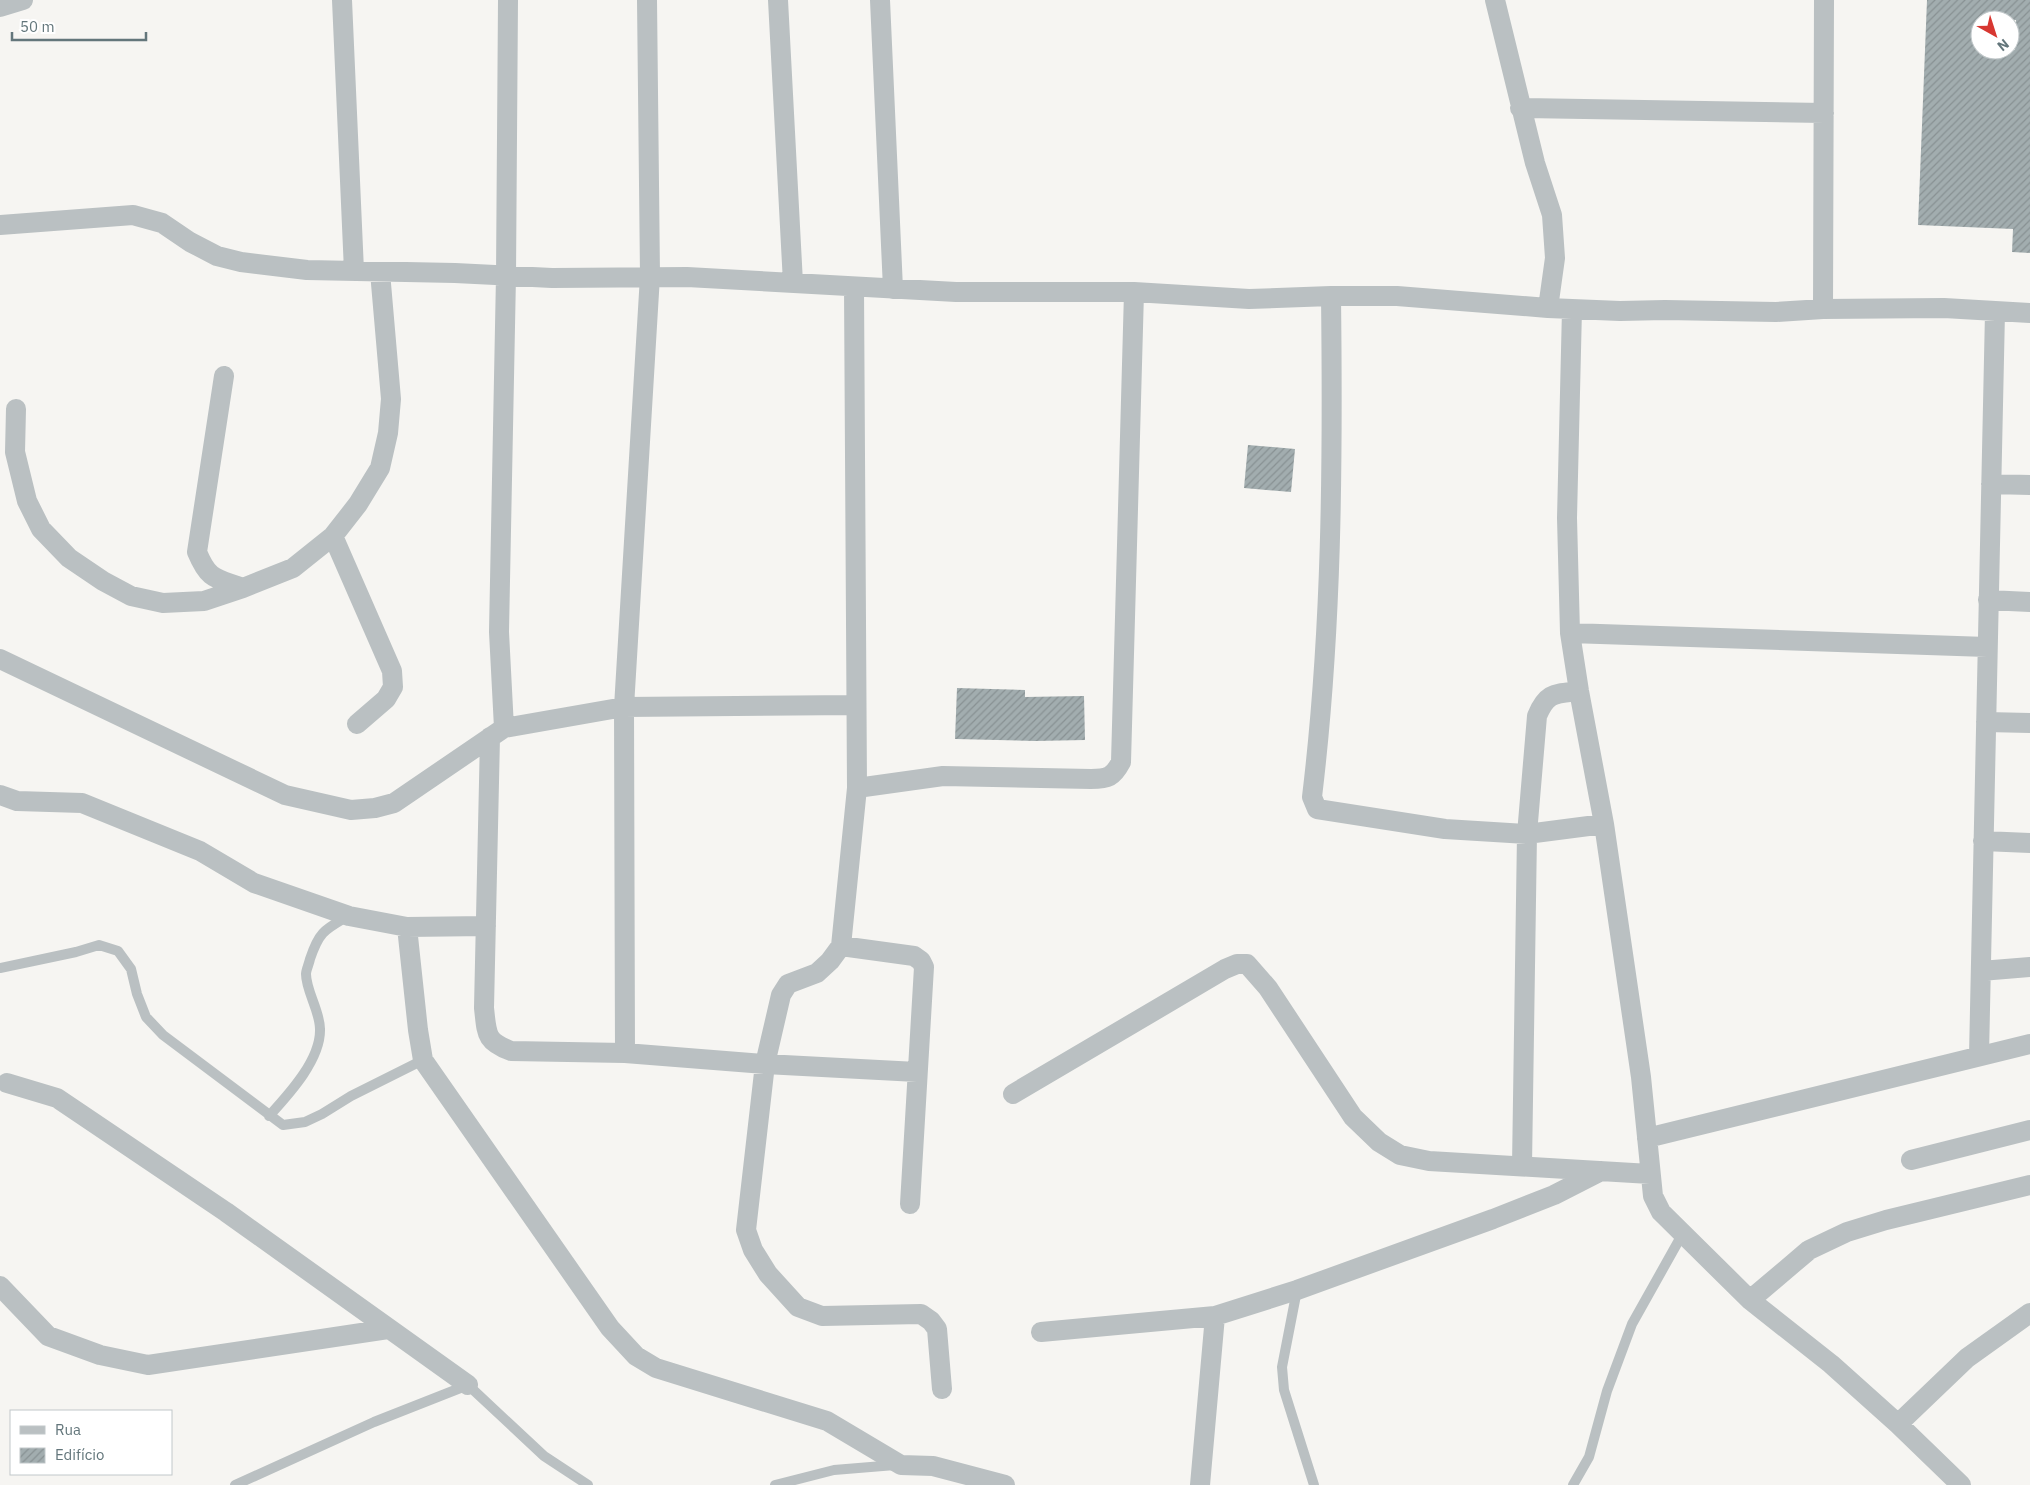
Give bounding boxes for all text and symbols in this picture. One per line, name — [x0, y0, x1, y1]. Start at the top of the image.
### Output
scale bar — [12, 10, 146, 42]
north arrow — [1970, 10, 2020, 60]
text: 50 m — [20, 17, 55, 36]
text: N — [1994, 35, 2013, 55]
legend — [10, 1410, 172, 1475]
text: Rua — [55, 1420, 81, 1439]
text: Edifício — [55, 1445, 104, 1464]

